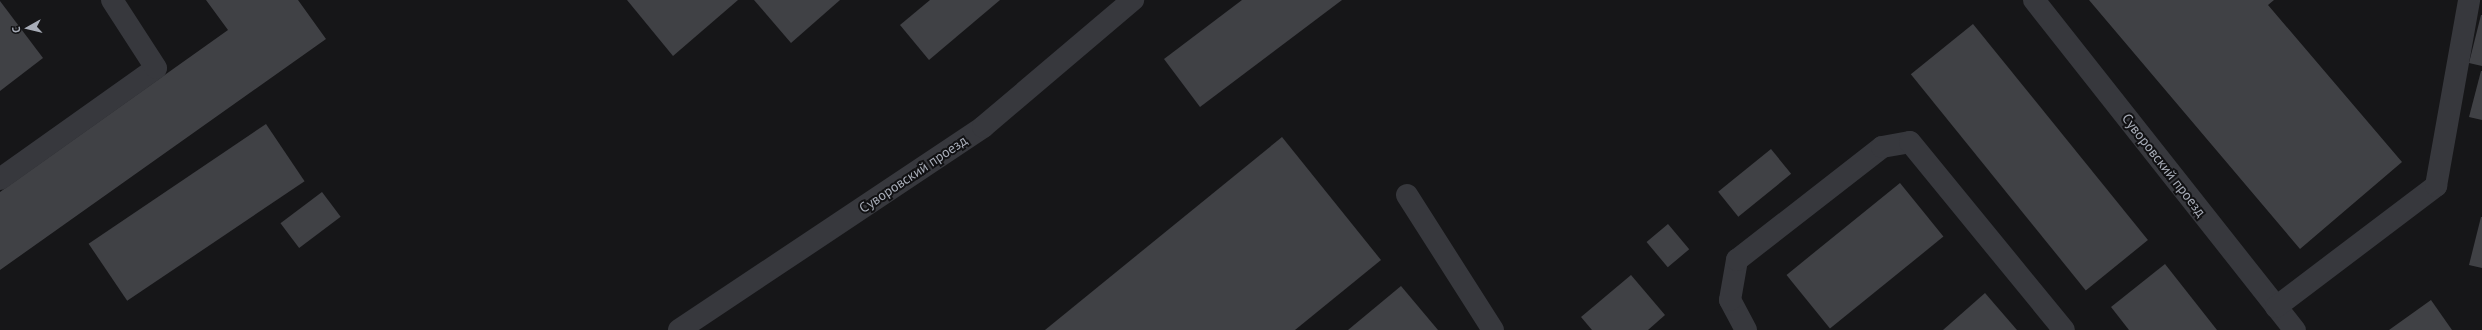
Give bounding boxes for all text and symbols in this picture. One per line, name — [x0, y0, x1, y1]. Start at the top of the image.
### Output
north arrow — [8, 8, 48, 48]
text: С — [9, 26, 23, 34]
street label: Суворовский проезд — [2118, 110, 2210, 220]
street label: Суворовский проезд — [856, 132, 970, 216]

